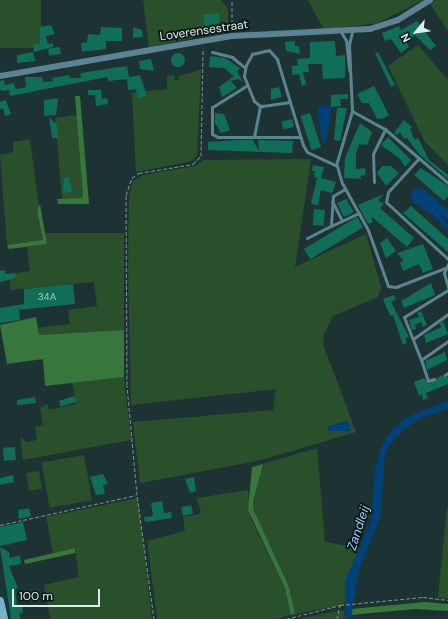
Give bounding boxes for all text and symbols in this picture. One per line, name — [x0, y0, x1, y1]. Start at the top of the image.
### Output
north arrow — [396, 12, 436, 52]
street label: Loverensestraat — [159, 18, 249, 44]
text: N — [397, 31, 414, 45]
house number: 34A — [38, 291, 56, 303]
water label: Zandleij — [344, 503, 374, 553]
scale bar — [14, 581, 102, 607]
text: 100 m — [19, 588, 53, 604]

